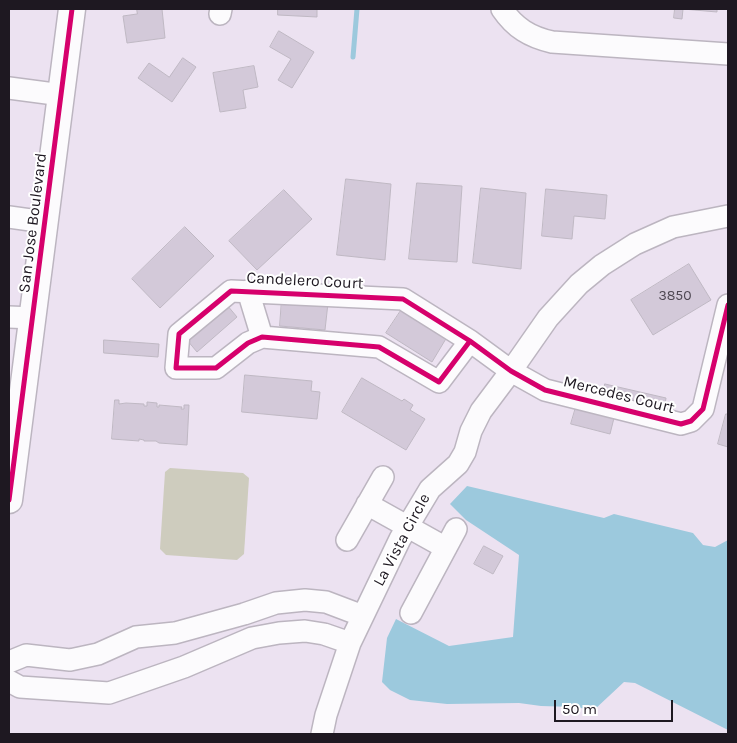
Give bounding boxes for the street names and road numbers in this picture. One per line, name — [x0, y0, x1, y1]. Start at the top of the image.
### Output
street label: San Jose Boulevard — [15, 152, 51, 294]
street label: Candelero Court — [246, 268, 364, 294]
street label: Mercedes Court — [561, 372, 677, 418]
street label: La Vista Circle — [370, 490, 434, 590]

